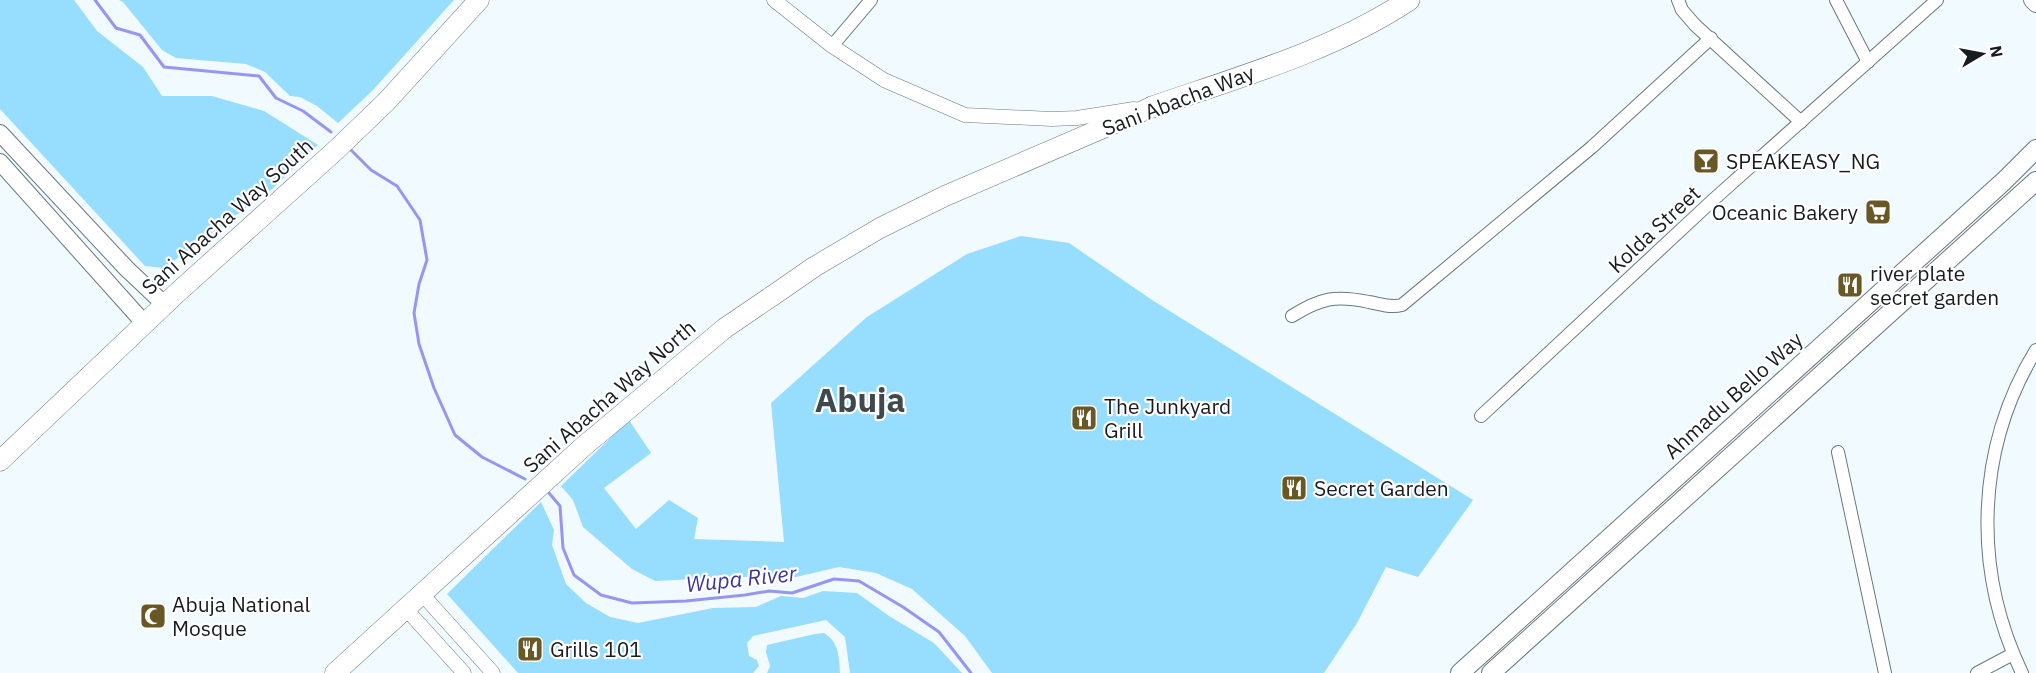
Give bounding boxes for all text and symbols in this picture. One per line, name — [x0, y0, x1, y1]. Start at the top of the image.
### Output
north arrow — [1952, 24, 2012, 84]
text: N — [1986, 44, 2008, 59]
street label: Sani Abacha Way — [1098, 58, 1259, 142]
street label: Sani Abacha Way South — [135, 132, 319, 300]
bar icon: SPEAKEASY_NG — [1691, 146, 1721, 176]
place label: SPEAKEASY_NG — [1726, 147, 1880, 175]
street label: Kolda Street — [1602, 179, 1706, 279]
supermarket icon: Oceanic Bakery — [1863, 197, 1893, 227]
place label: Oceanic Bakery — [1712, 198, 1859, 226]
place label: river plate secret garden — [1870, 259, 1999, 311]
restaurant icon: river plate secret garden — [1835, 270, 1865, 300]
street label: Sani Abacha Way North — [517, 313, 701, 479]
street label: Ahmadu Bello Way — [1658, 325, 1809, 465]
district label: Abuja — [815, 378, 905, 421]
place label: The Junkyard Grill — [1104, 392, 1231, 444]
restaurant icon: The Junkyard Grill — [1069, 403, 1099, 433]
restaurant icon: Secret Garden — [1279, 473, 1309, 503]
place label: Secret Garden — [1314, 474, 1449, 502]
water label: Wupa River — [684, 558, 799, 598]
place label: Abuja National Mosque — [172, 590, 311, 642]
mosque icon: Abuja National Mosque — [138, 601, 168, 631]
restaurant icon: Grills 101 — [515, 634, 545, 664]
place label: Grills 101 — [550, 635, 642, 663]

